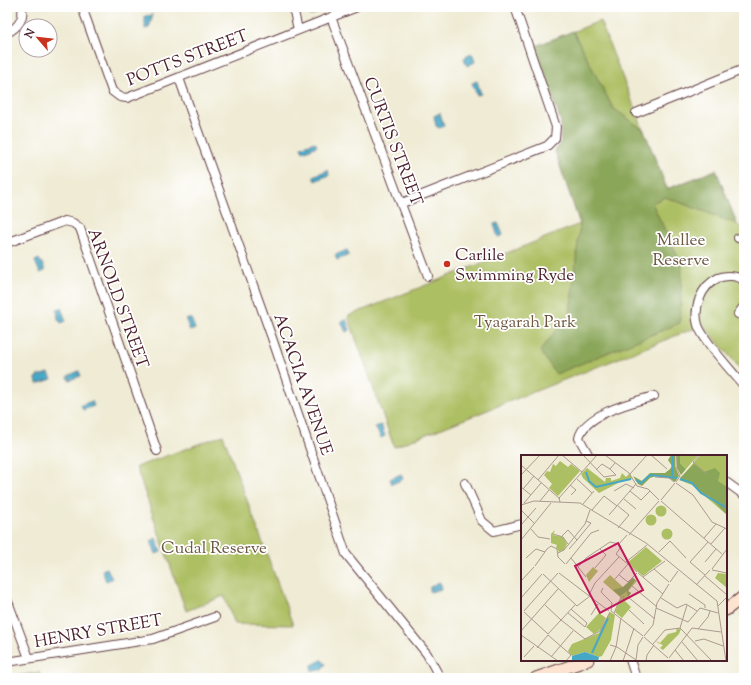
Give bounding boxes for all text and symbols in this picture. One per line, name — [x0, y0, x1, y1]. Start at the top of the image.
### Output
north arrow — [18, 18, 58, 58]
street label: POTTS STREET — [123, 25, 252, 93]
text: N — [20, 26, 39, 42]
street label: CURTIS STREET — [356, 74, 428, 210]
street label: ARNOLD STREET — [81, 225, 154, 372]
park label: Mallee Reserve — [653, 229, 710, 273]
place label: Carlile Swimming Ryde — [455, 244, 574, 288]
marker: Carlile Swimming Ryde — [442, 259, 452, 269]
street label: ACACIA AVENUE — [267, 310, 338, 459]
park label: Tyagarah Park — [474, 311, 576, 335]
inset map — [521, 455, 727, 661]
park label: Cudal Reserve — [161, 537, 267, 561]
street label: HENRY STREET — [32, 609, 164, 655]

